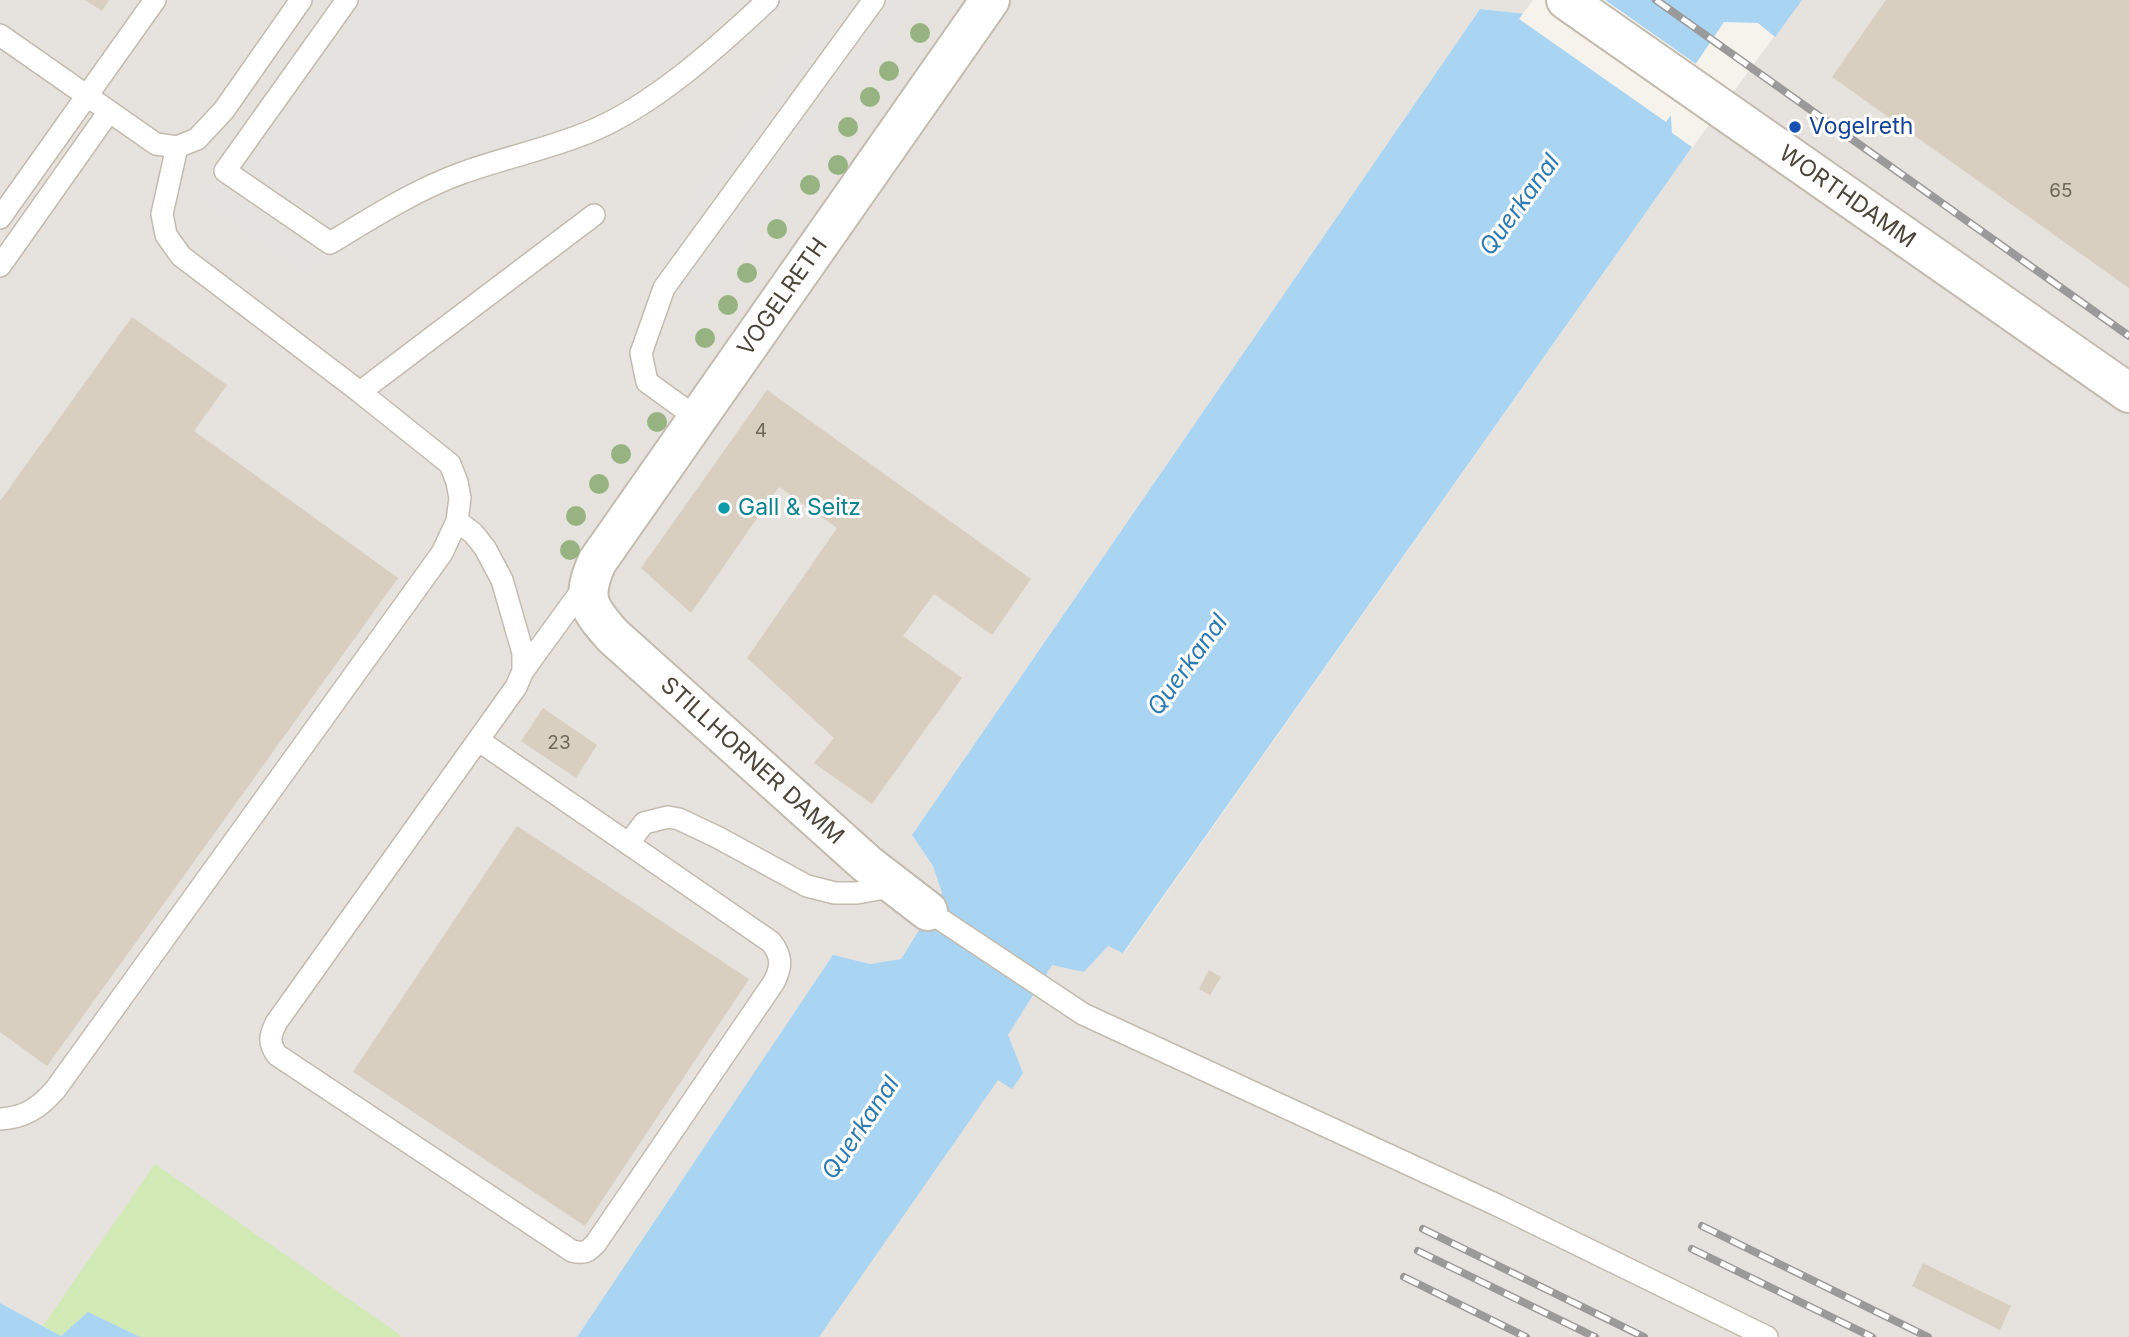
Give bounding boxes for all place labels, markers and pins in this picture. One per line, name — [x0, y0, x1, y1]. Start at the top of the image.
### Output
place label: Vogelreth — [1809, 113, 1913, 141]
marker: Vogelreth — [1787, 119, 1803, 135]
place label: Gall & Seitz — [738, 494, 861, 522]
marker: Gall & Seitz — [716, 500, 732, 516]

